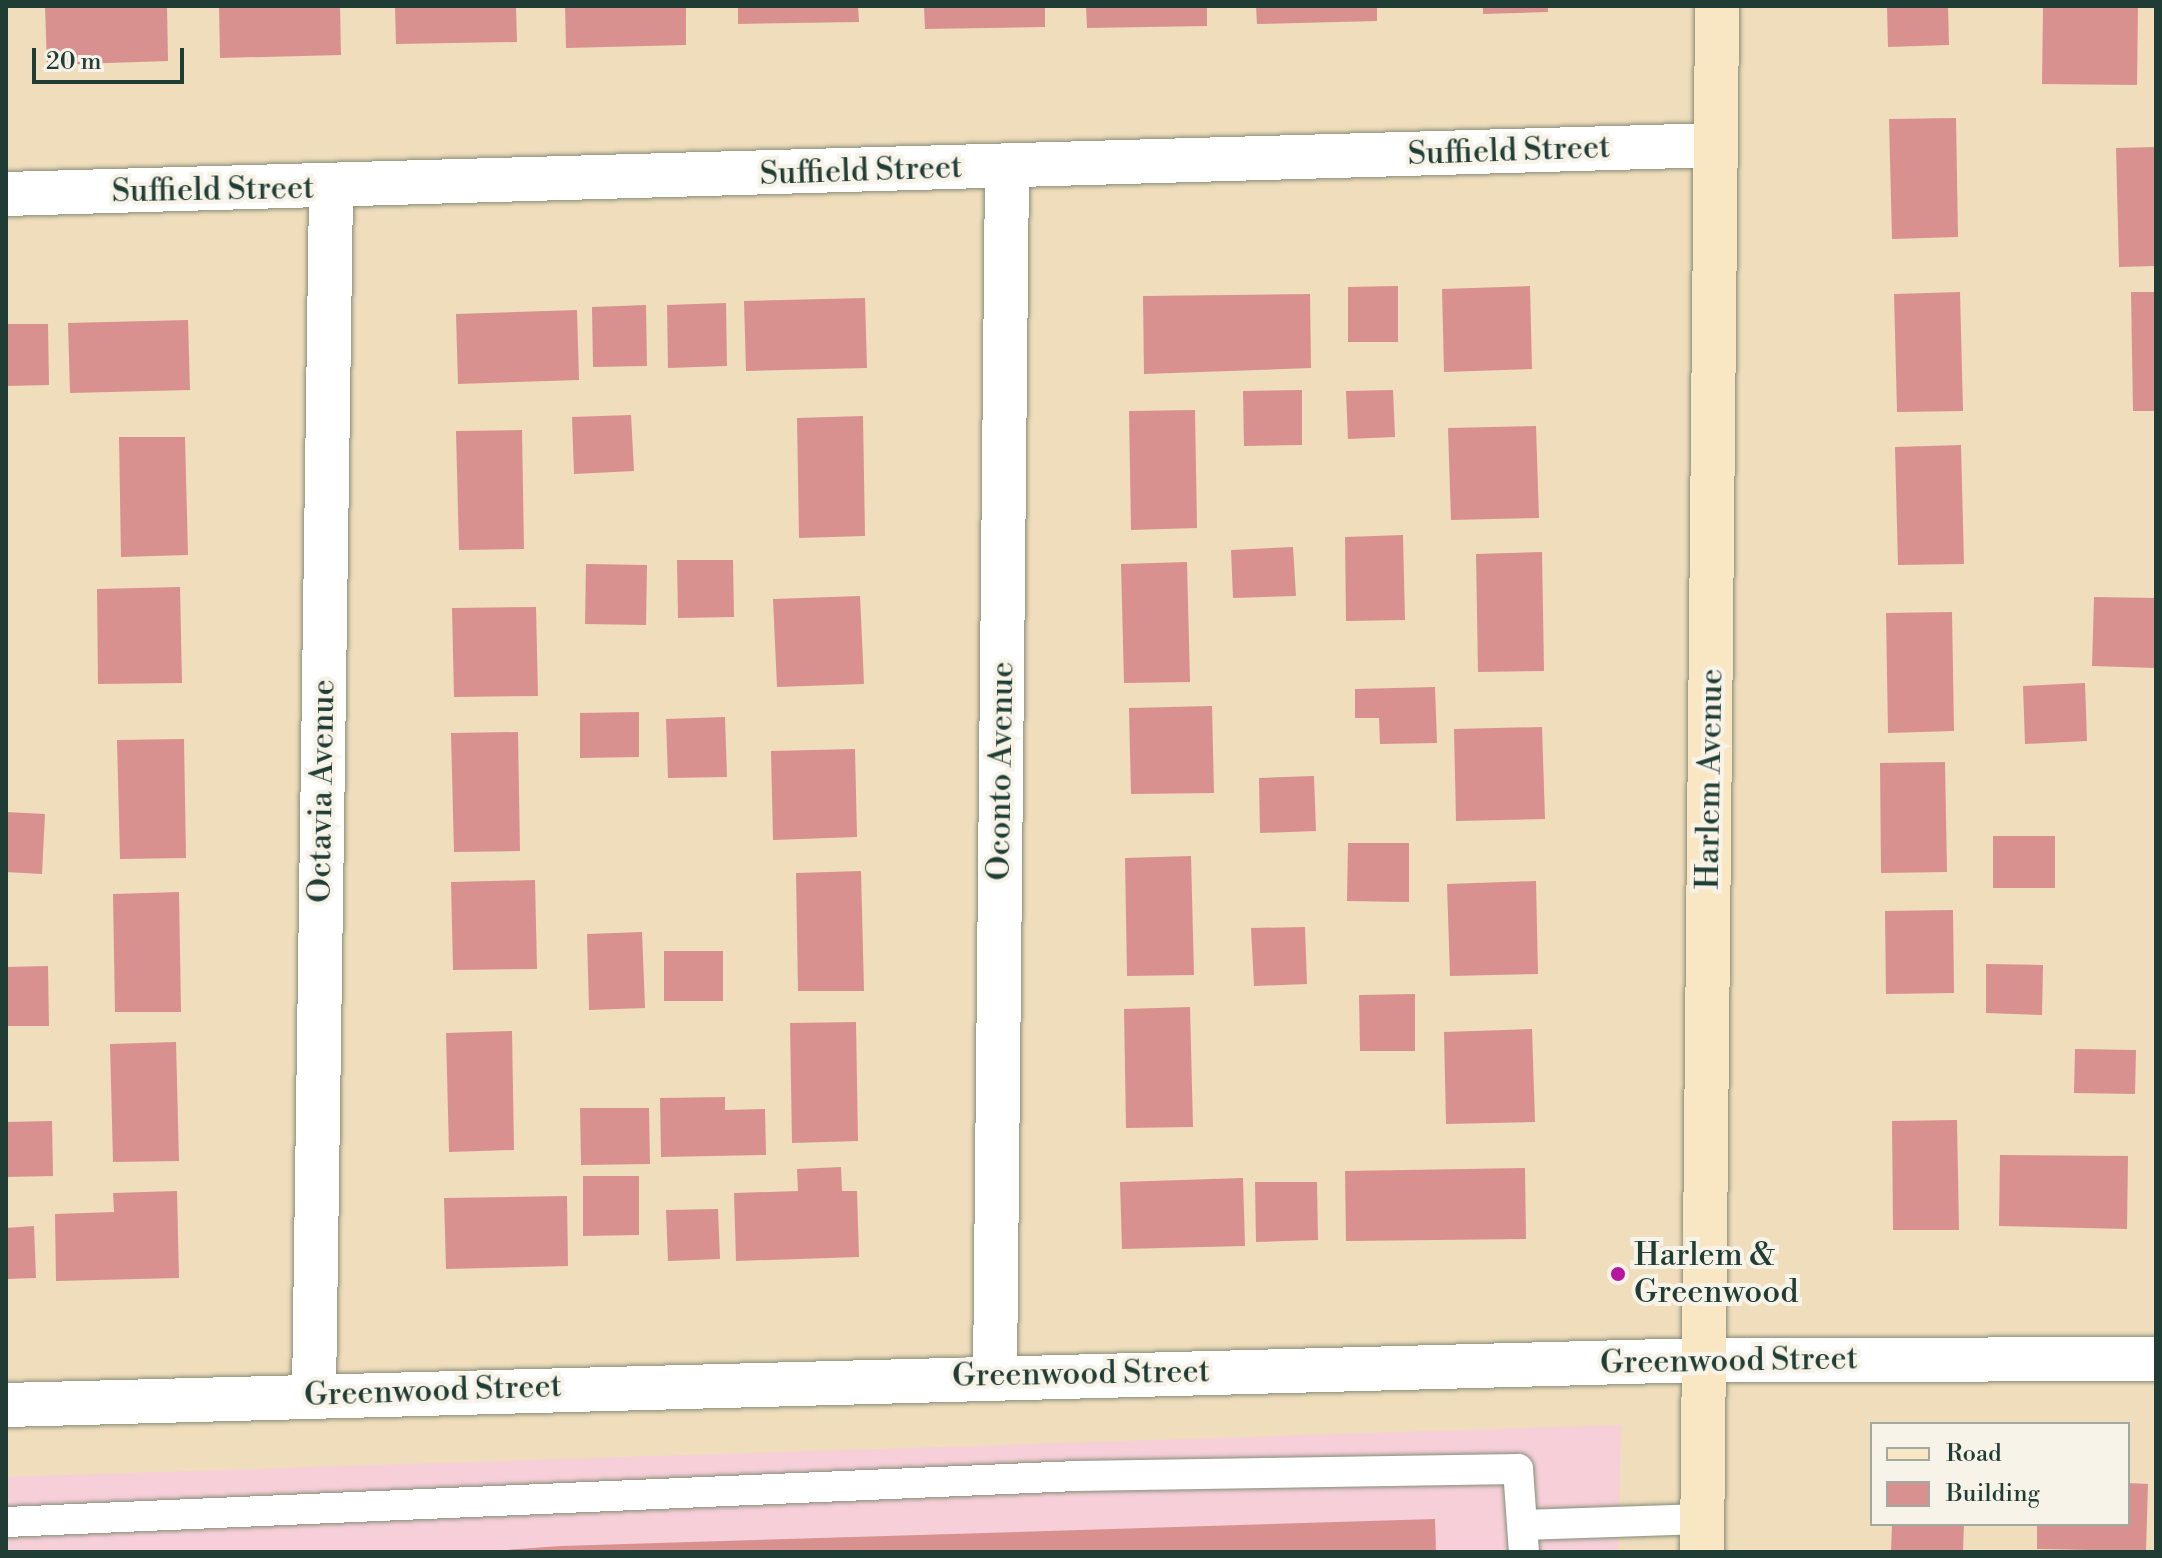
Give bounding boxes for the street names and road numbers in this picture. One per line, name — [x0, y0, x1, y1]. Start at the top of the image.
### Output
street label: Suffield Street — [1407, 128, 1611, 174]
street label: Suffield Street — [759, 148, 963, 194]
street label: Suffield Street — [111, 169, 315, 211]
street label: Oconto Avenue — [980, 661, 1022, 881]
street label: Harlem Avenue — [1689, 668, 1731, 890]
street label: Octavia Avenue — [301, 679, 343, 903]
street label: Greenwood Street — [1600, 1340, 1858, 1382]
street label: Greenwood Street — [952, 1353, 1210, 1395]
street label: Greenwood Street — [303, 1367, 563, 1415]

